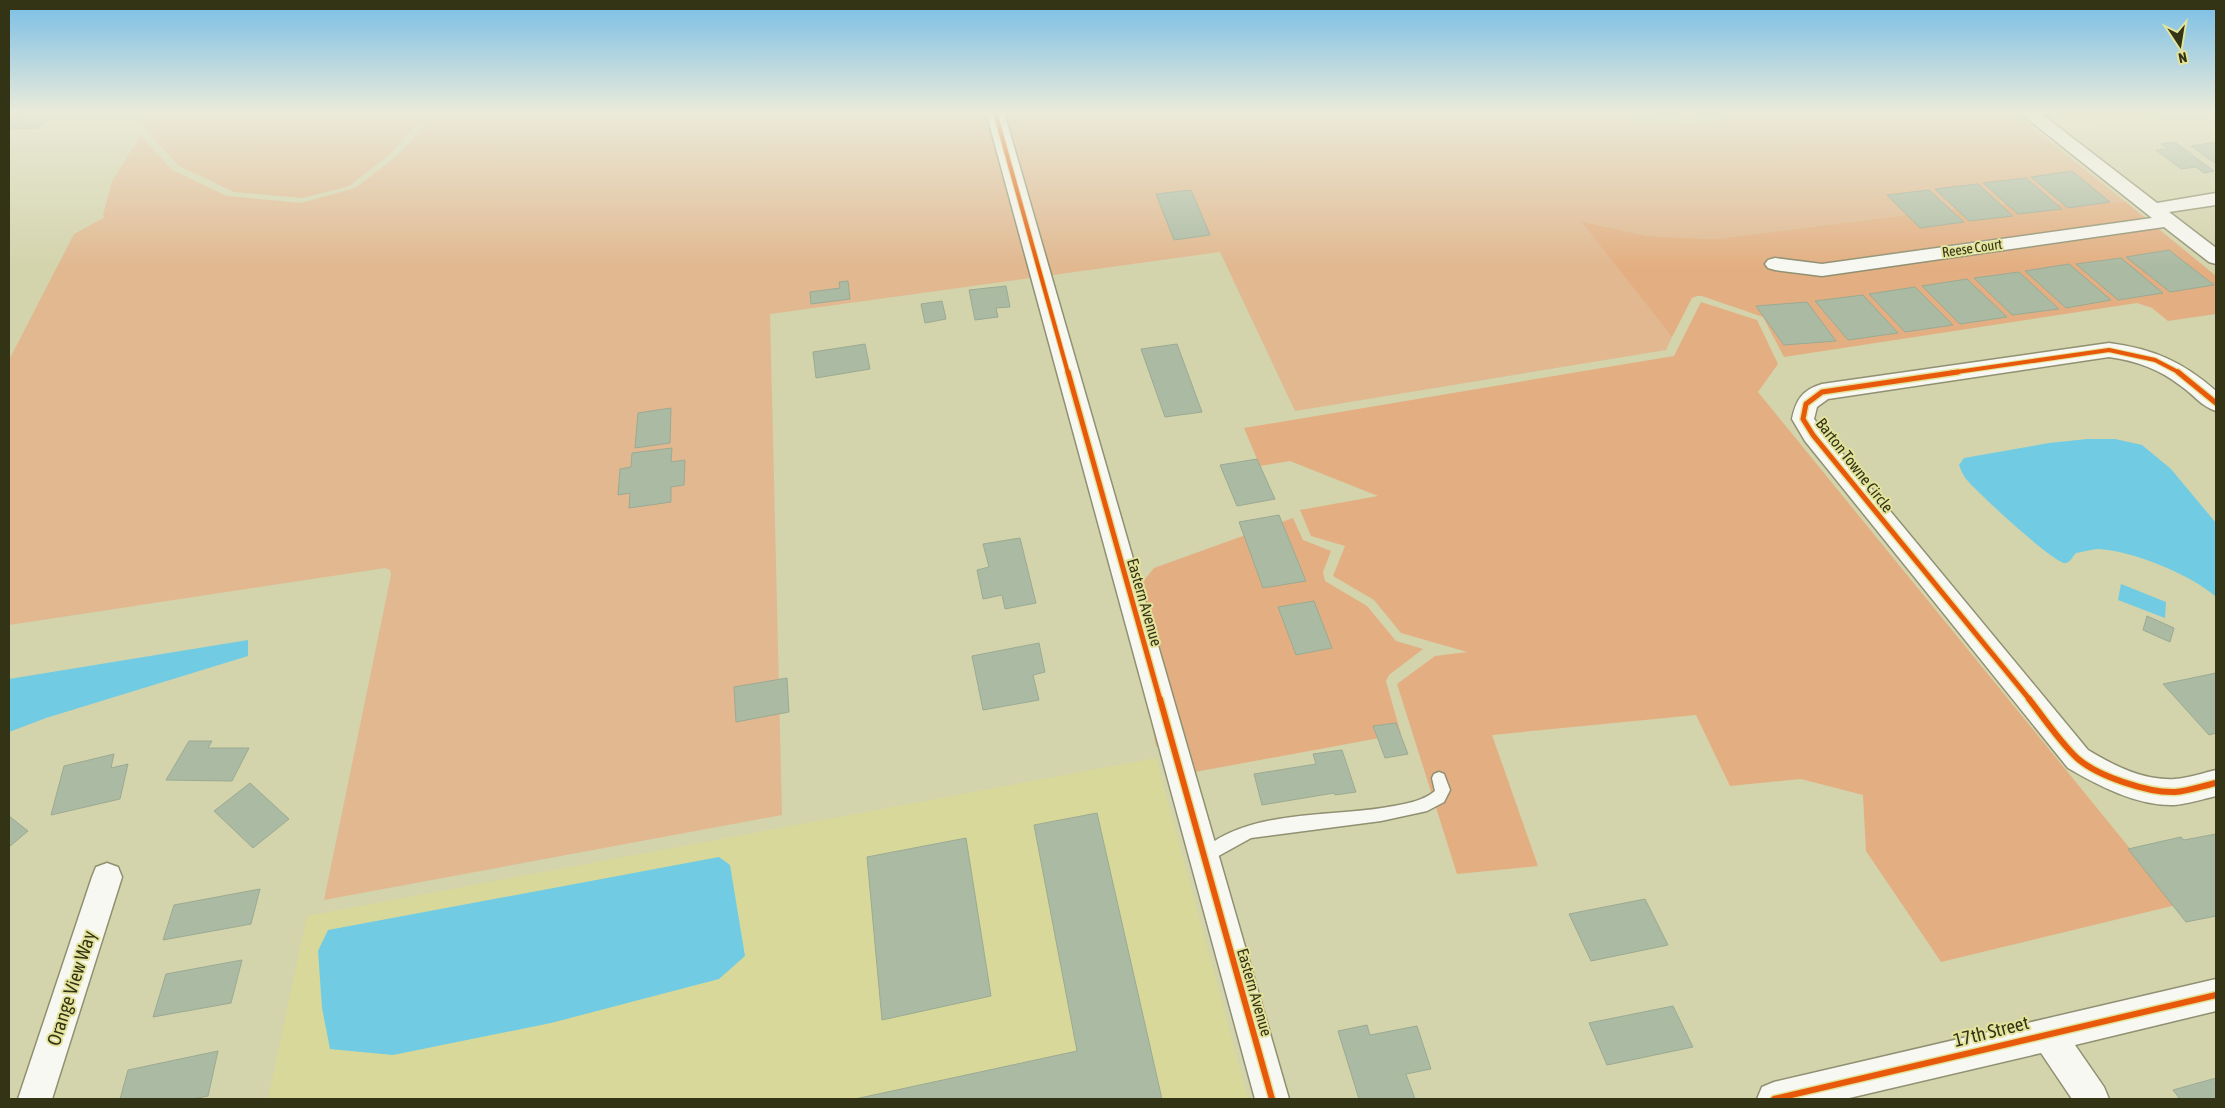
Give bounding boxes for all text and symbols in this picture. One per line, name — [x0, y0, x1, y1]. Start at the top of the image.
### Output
north arrow — [2155, 20, 2205, 70]
text: N — [2177, 49, 2188, 66]
street label: Reese Court — [1941, 236, 2003, 260]
street label: Barton Towne Circle — [1813, 414, 1897, 516]
street label: Eastern Avenue — [1124, 556, 1166, 648]
street label: Orange View Way — [42, 928, 100, 1048]
street label: Eastern Avenue — [1234, 946, 1276, 1038]
street label: 17th Street — [1951, 1011, 2031, 1051]

